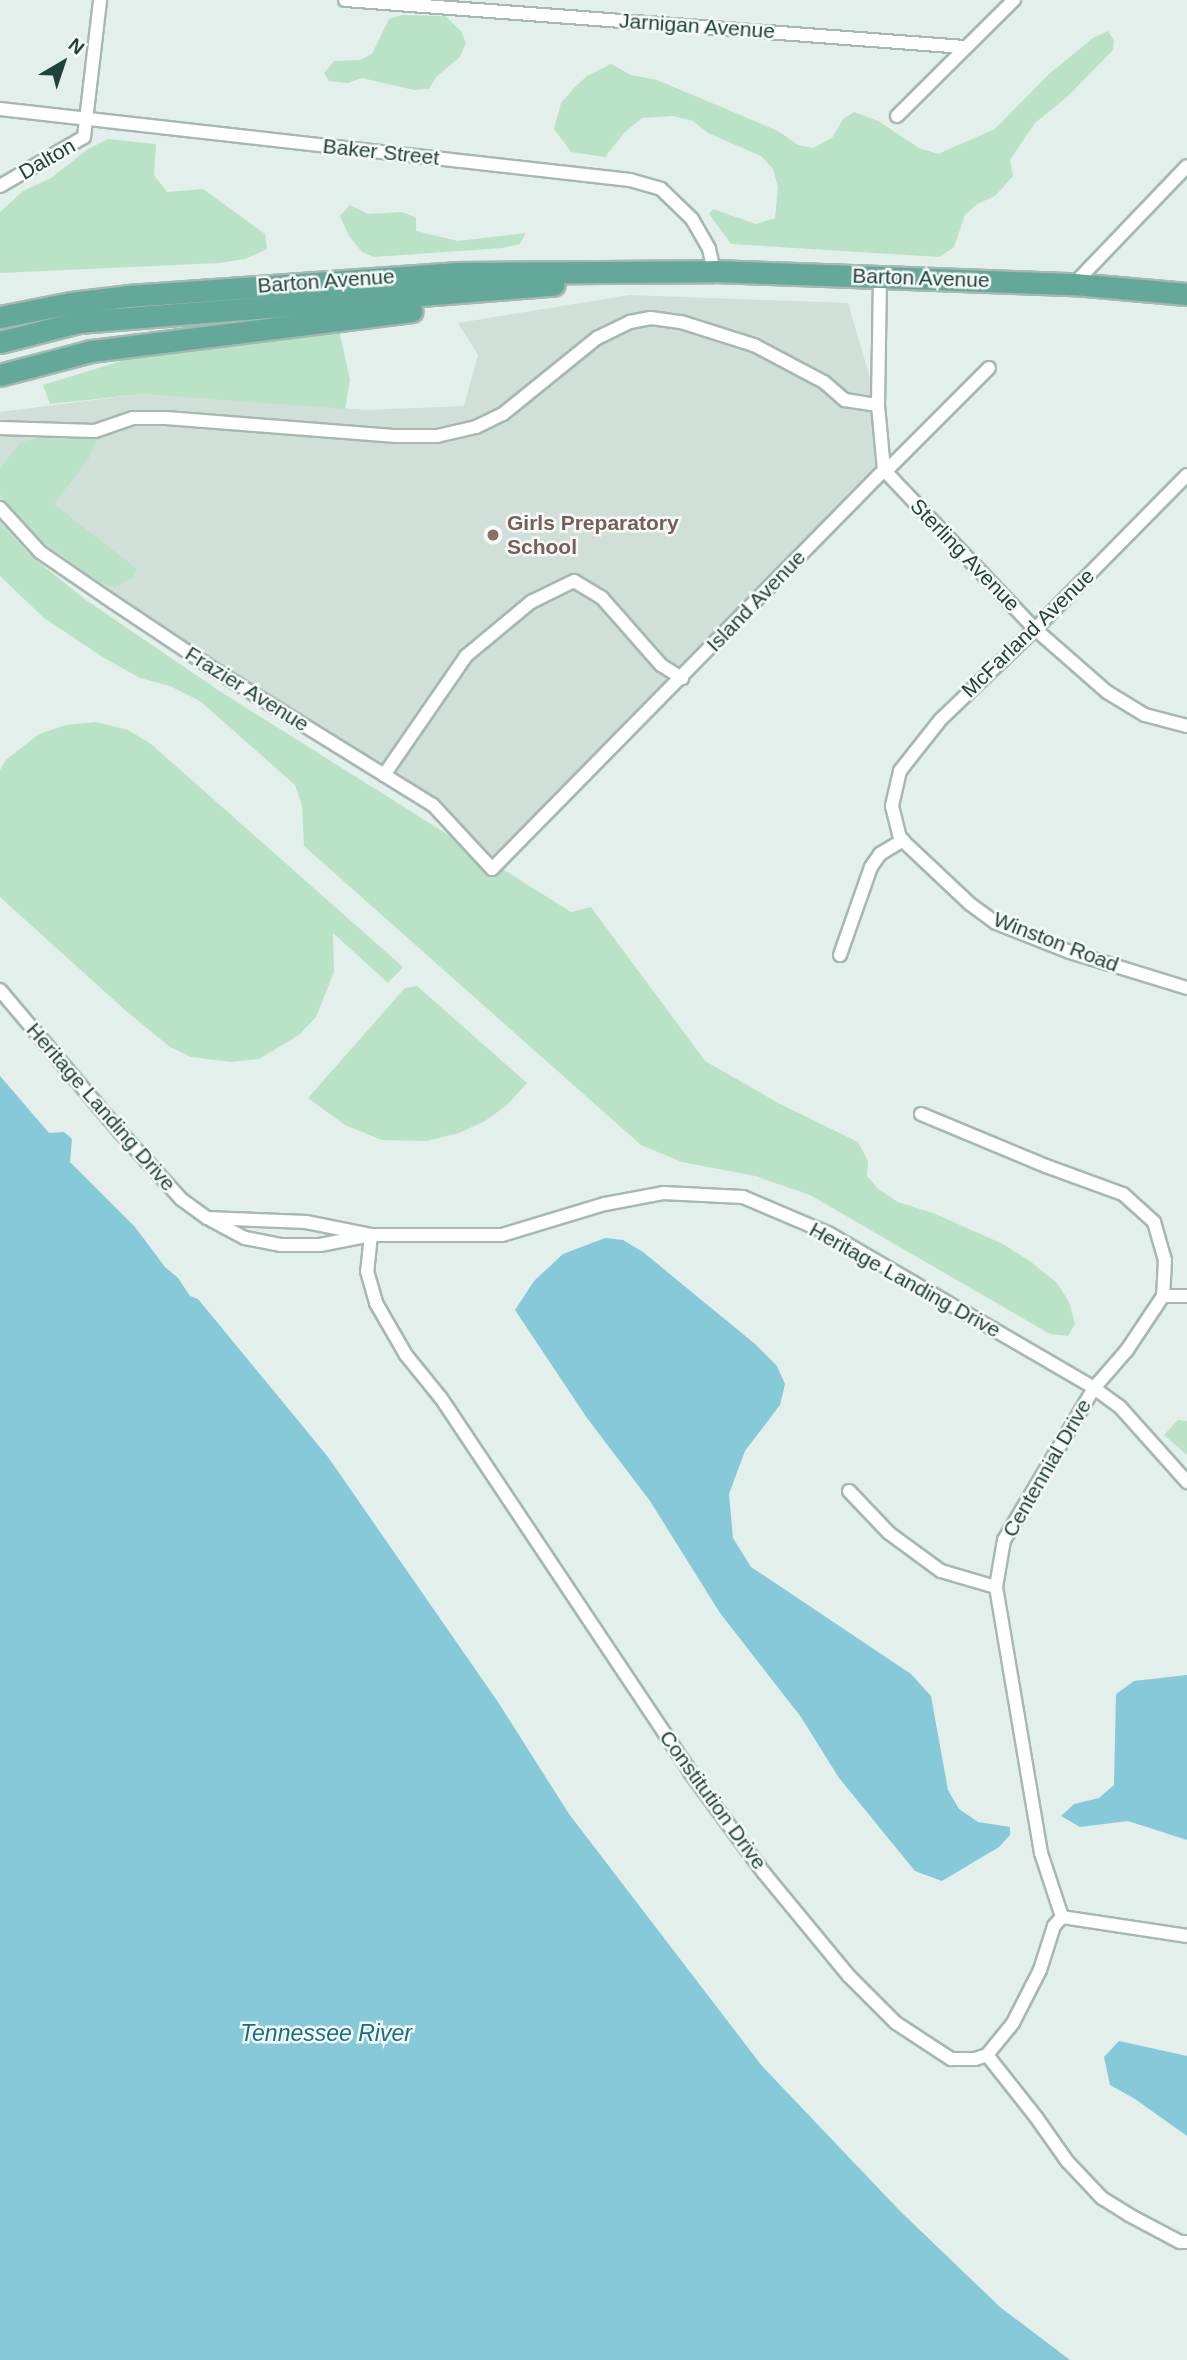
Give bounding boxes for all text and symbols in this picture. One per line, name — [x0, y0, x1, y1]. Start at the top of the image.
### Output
street label: Jarnigan Avenue — [618, 8, 776, 44]
north arrow — [28, 28, 98, 98]
text: N — [65, 34, 88, 59]
street label: Dalton — [14, 133, 80, 185]
street label: Baker Street — [322, 133, 440, 171]
street label: Barton Avenue — [851, 263, 991, 293]
street label: Barton Avenue — [256, 264, 396, 298]
street label: Sterling Avenue — [905, 493, 1025, 617]
place label: Girls Preparatory School — [507, 510, 679, 560]
marker: Girls Preparatory School — [485, 527, 501, 543]
street label: Island Avenue — [701, 545, 811, 657]
street label: McFarland Avenue — [956, 563, 1100, 703]
street label: Frazier Avenue — [180, 641, 314, 737]
street label: Winston Road — [990, 907, 1122, 977]
street label: Heritage Landing Drive — [21, 1018, 181, 1196]
street label: Heritage Landing Drive — [805, 1217, 1005, 1343]
street label: Centennial Drive — [997, 1394, 1097, 1542]
street label: Constitution Drive — [654, 1726, 772, 1874]
water label: Tennessee River — [240, 2019, 412, 2047]

